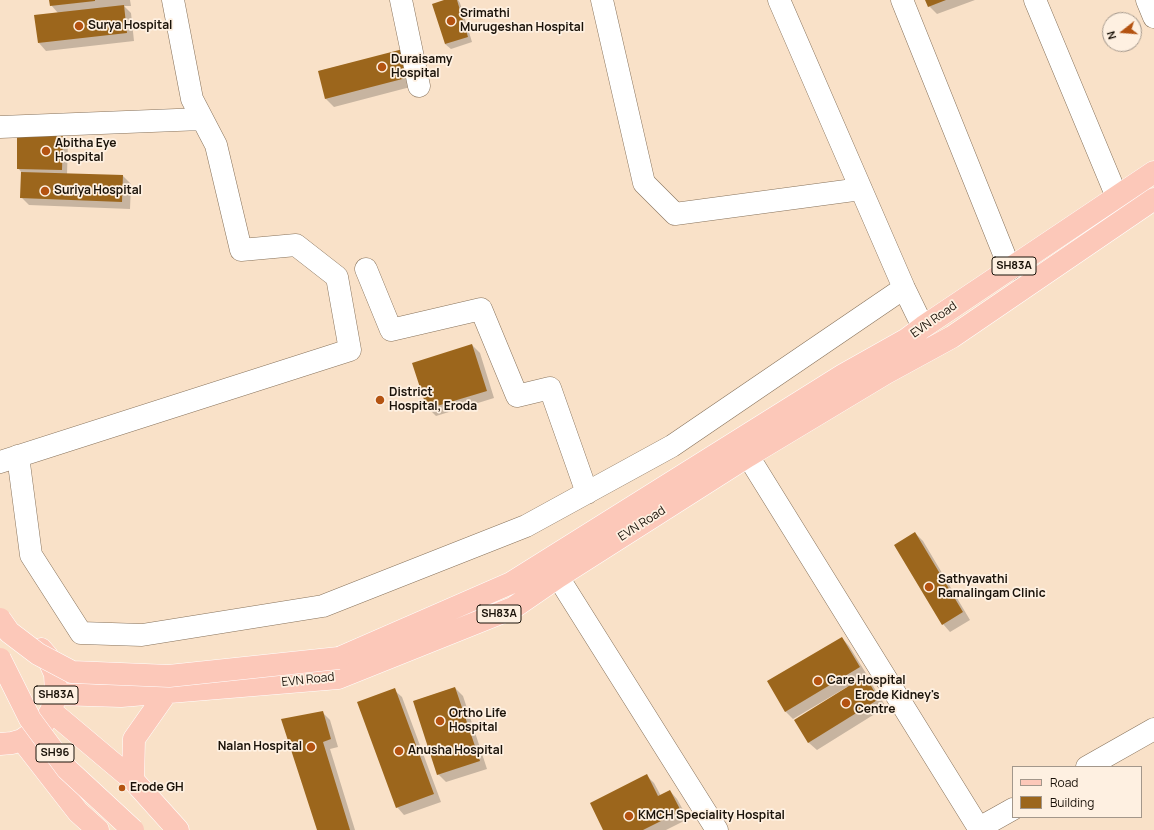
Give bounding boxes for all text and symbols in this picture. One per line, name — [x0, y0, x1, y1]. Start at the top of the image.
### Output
place label: Srimathi Murugeshan Hospital — [460, 7, 584, 35]
north arrow — [1102, 12, 1142, 52]
marker: Srimathi Murugeshan Hospital — [445, 15, 457, 27]
place label: Surya Hospital — [88, 19, 172, 33]
marker: Surya Hospital — [73, 20, 85, 32]
text: N — [1103, 29, 1119, 41]
place label: Duraisamy Hospital — [391, 53, 452, 81]
marker: Duraisamy Hospital — [376, 61, 388, 73]
place label: Abitha Eye Hospital — [55, 137, 117, 165]
marker: Abitha Eye Hospital — [40, 145, 52, 157]
place label: Suriya Hospital — [54, 184, 142, 198]
marker: Suriya Hospital — [39, 185, 51, 197]
road number: SH83A — [992, 257, 1036, 275]
street label: EVN Road — [908, 299, 960, 341]
place label: District Hospital, Eroda — [389, 386, 477, 414]
marker: District Hospital, Eroda — [374, 394, 386, 406]
street label: EVN Road — [616, 503, 668, 545]
place label: Sathyavathi Ramalingam Clinic — [938, 573, 1046, 601]
marker: Sathyavathi Ramalingam Clinic — [923, 581, 935, 593]
road number: SH83A — [477, 605, 521, 623]
street label: EVN Road — [281, 670, 335, 690]
place label: Care Hospital — [827, 674, 906, 688]
marker: Care Hospital — [812, 675, 824, 687]
road number: SH83A — [34, 686, 78, 704]
place label: Erode Kidney's Centre — [855, 689, 940, 717]
marker: Erode Kidney's Centre — [840, 697, 852, 709]
place label: Ortho Life Hospital — [449, 707, 507, 735]
marker: Ortho Life Hospital — [434, 715, 446, 727]
place label: Nalan Hospital — [218, 740, 302, 754]
marker: Nalan Hospital — [305, 741, 317, 753]
road number: SH96 — [36, 744, 74, 762]
place label: Anusha Hospital — [408, 744, 503, 758]
marker: Anusha Hospital — [393, 745, 405, 757]
legend — [1012, 766, 1142, 818]
text: Road — [1050, 774, 1078, 791]
place label: Erode GH — [130, 781, 184, 795]
marker: Erode GH — [117, 783, 127, 793]
text: Building — [1050, 794, 1094, 811]
place label: KMCH Speciality Hospital — [638, 809, 785, 823]
marker: KMCH Speciality Hospital — [623, 810, 635, 822]

